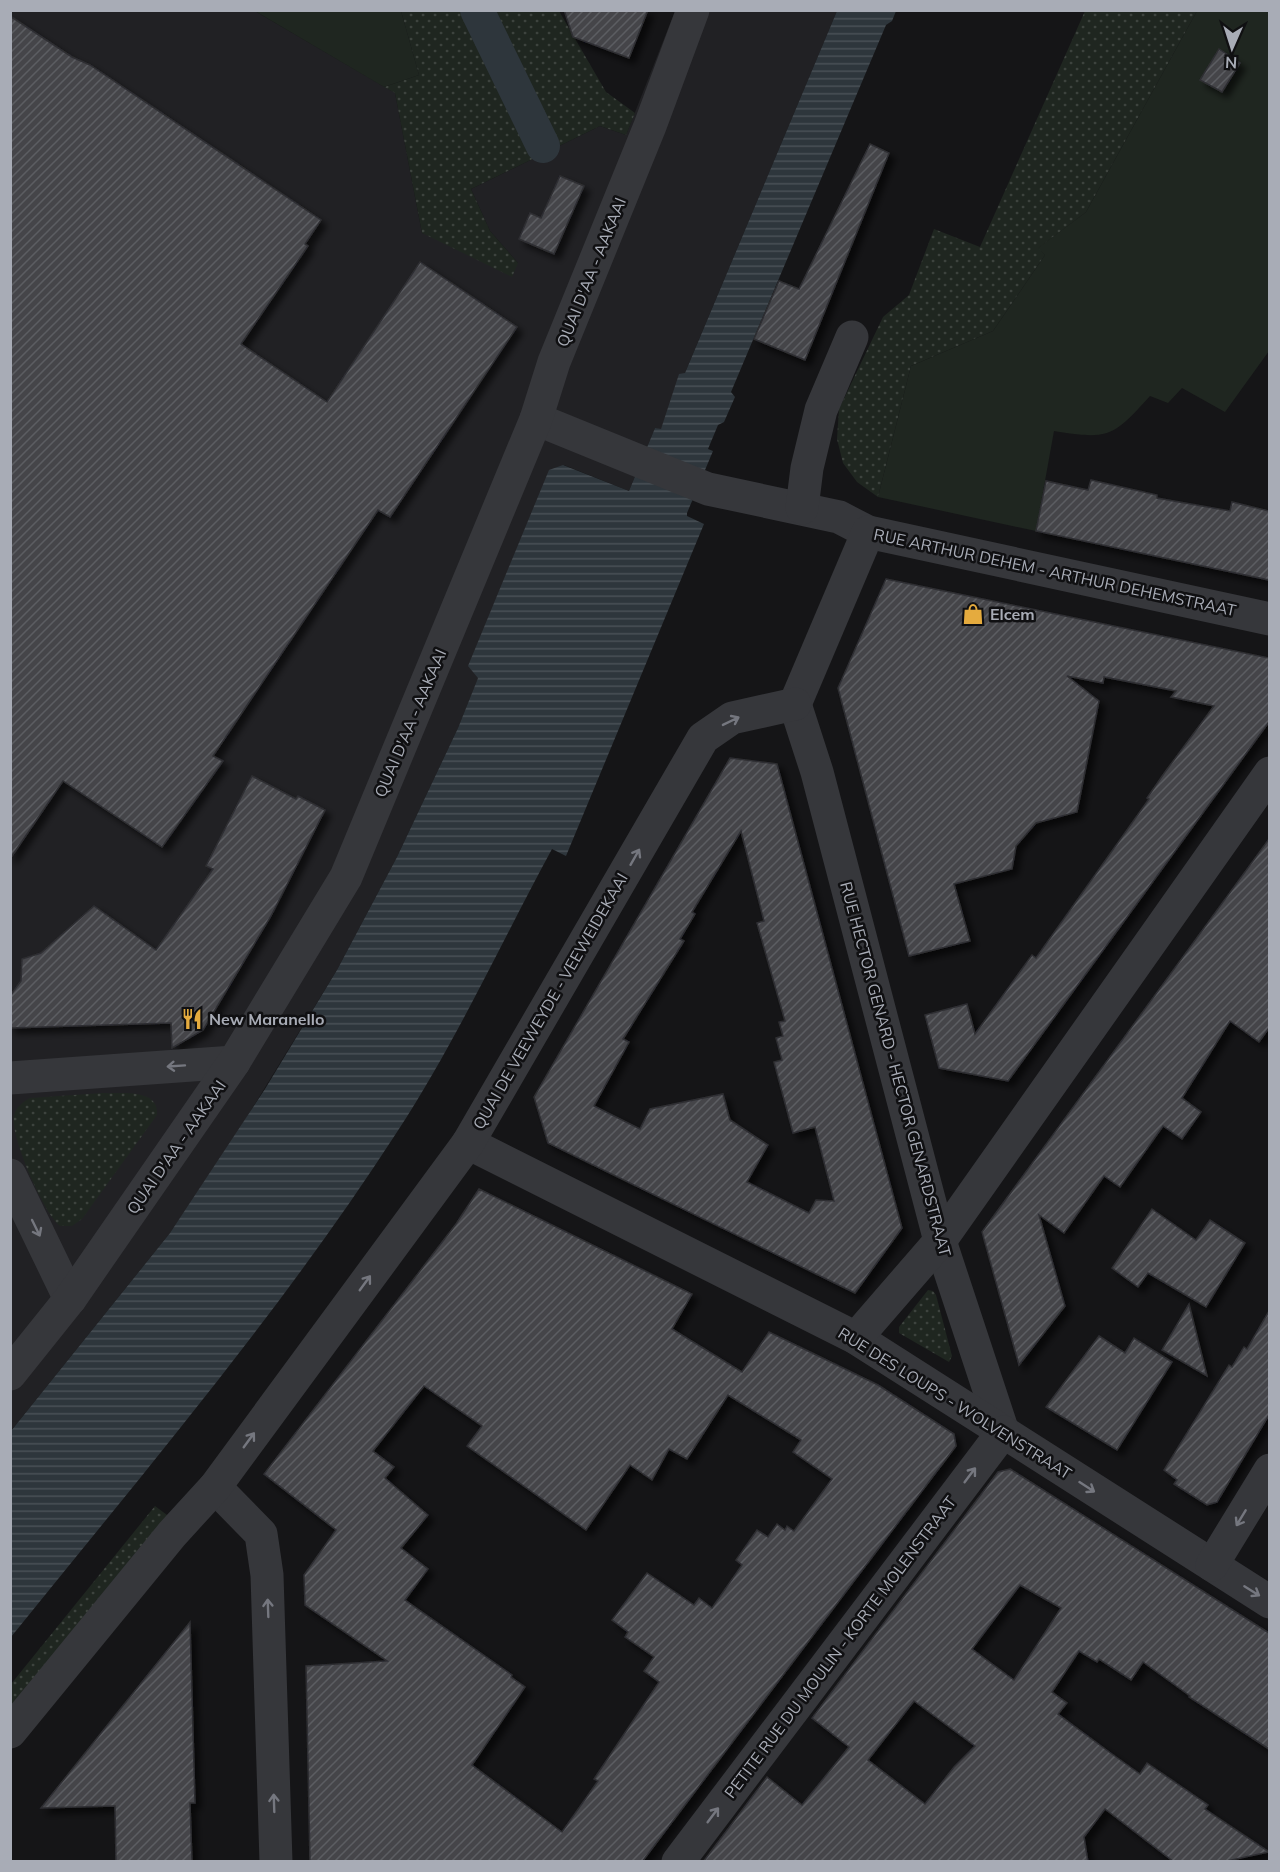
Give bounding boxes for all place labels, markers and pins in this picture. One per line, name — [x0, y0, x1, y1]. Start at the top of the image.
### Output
shop icon: Elcem — [961, 602, 985, 626]
place label: Elcem — [990, 604, 1035, 624]
restaurant icon: New Maranello — [180, 1007, 204, 1031]
place label: New Maranello — [209, 1009, 324, 1029]

